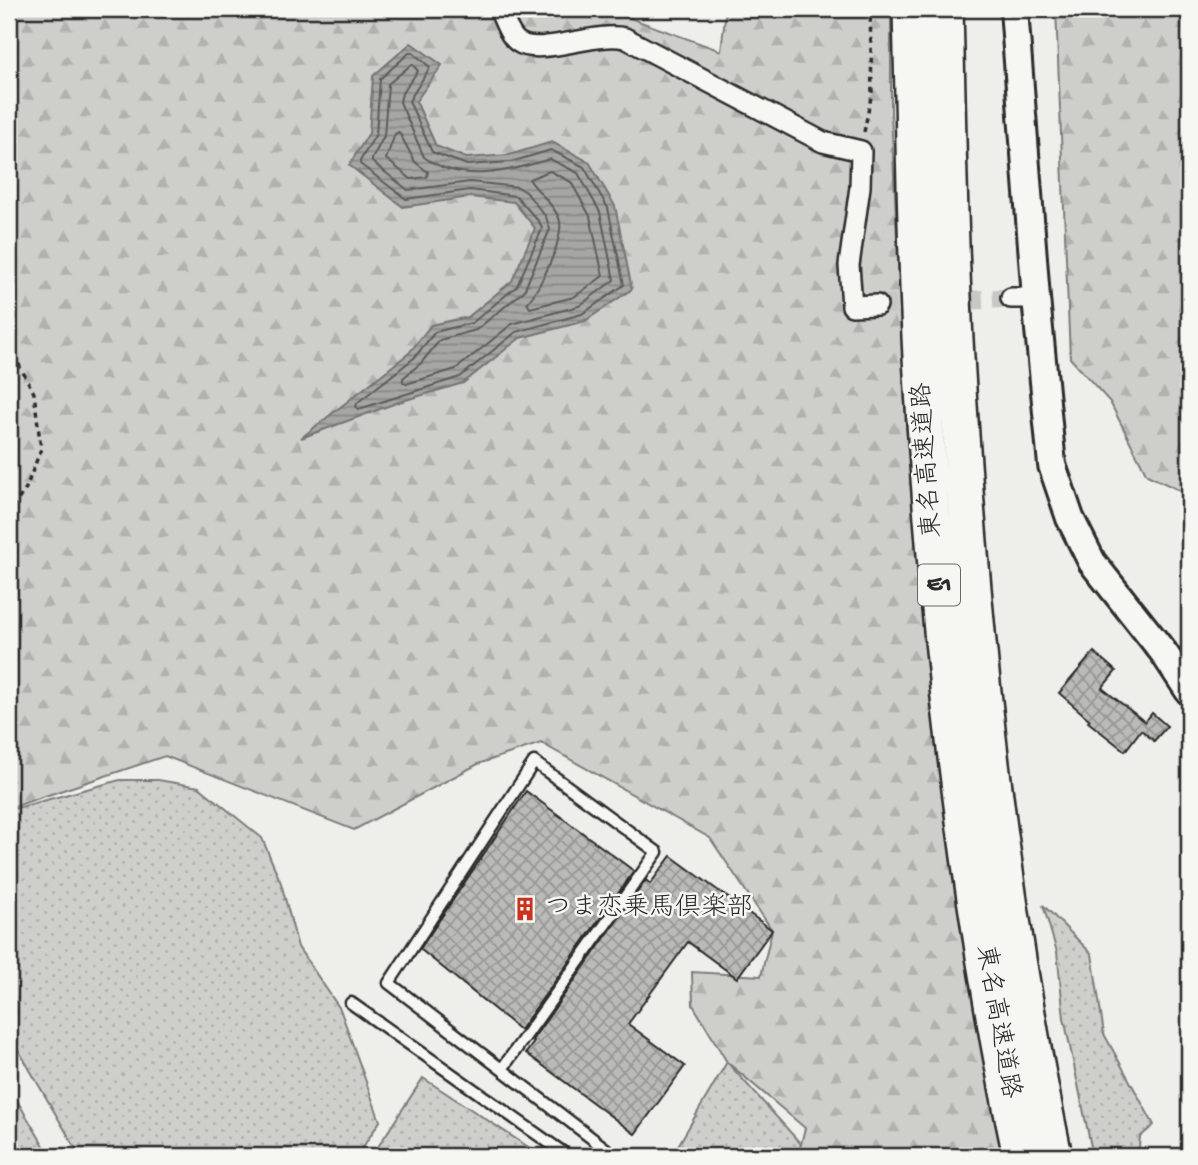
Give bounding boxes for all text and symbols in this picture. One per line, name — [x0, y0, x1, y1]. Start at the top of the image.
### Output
street label: 東名高速道路 — [906, 381, 950, 539]
road number: E1 — [918, 564, 960, 606]
place label: つま恋乗馬倶楽部 — [545, 892, 753, 925]
building icon: つま恋乗馬倶楽部 — [511, 895, 539, 923]
street label: 東名高速道路 — [967, 942, 1027, 1102]

